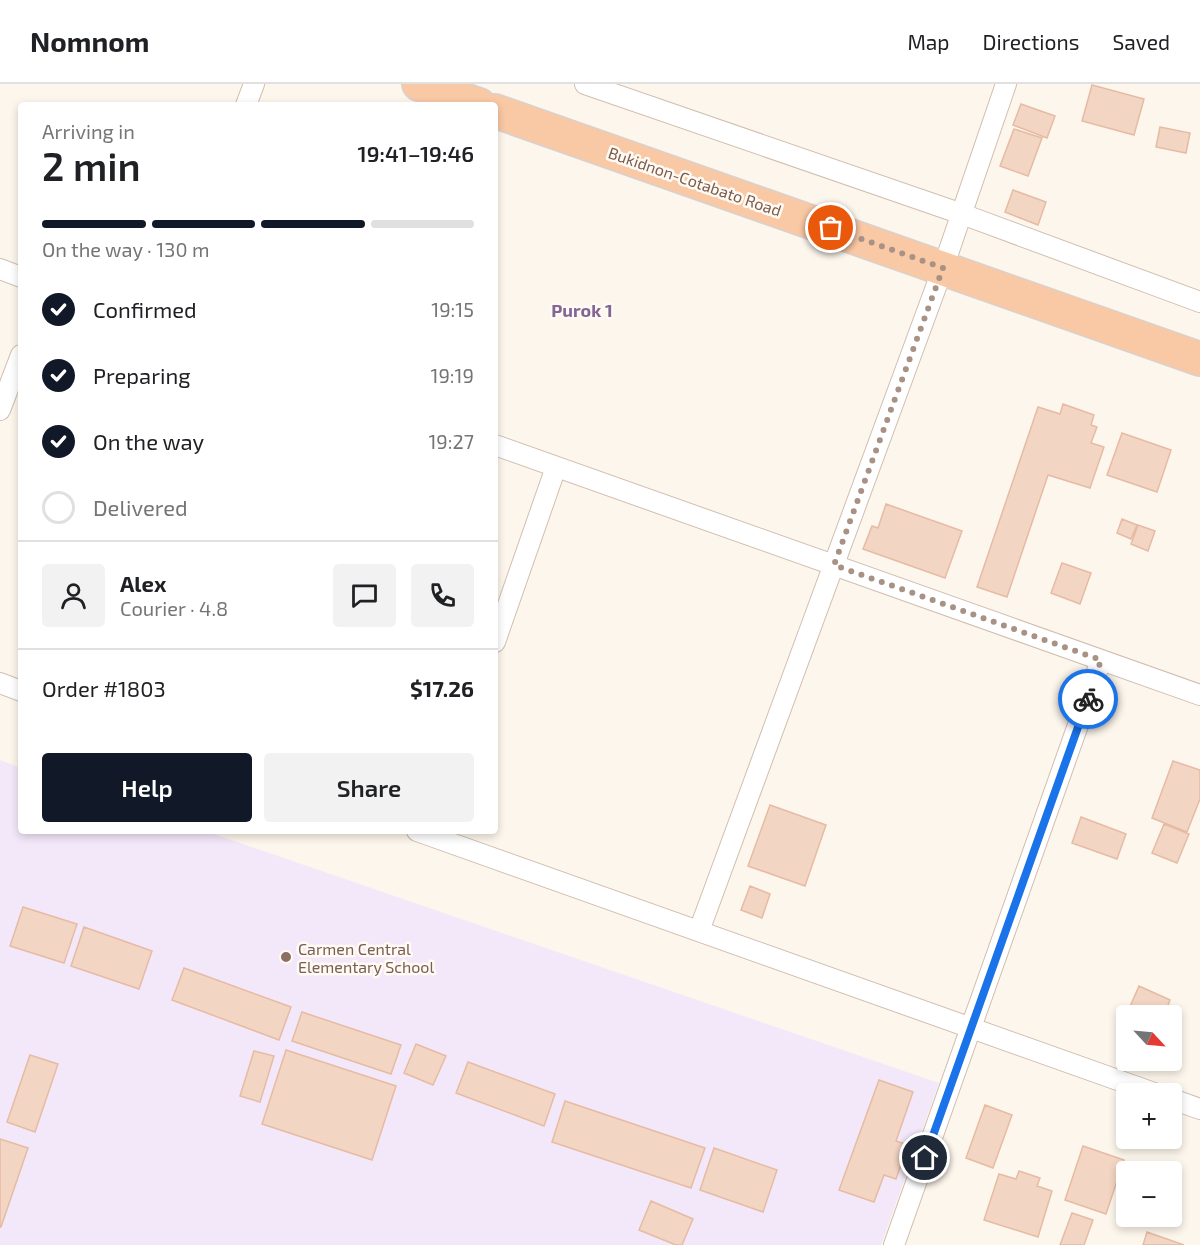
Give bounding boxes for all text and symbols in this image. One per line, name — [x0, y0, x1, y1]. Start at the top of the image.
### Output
text: Nomnom — [30, 24, 149, 58]
text: Map — [907, 29, 950, 54]
text: Directions — [983, 29, 1079, 54]
text: Saved — [1112, 29, 1170, 54]
text: Arriving in — [42, 119, 135, 143]
text: 19:41–19:46 — [358, 140, 474, 166]
text: 2 min — [42, 142, 141, 189]
street label: Bukidnon-Cotabato Road — [606, 142, 784, 220]
pin — [805, 202, 856, 253]
icon: bag — [814, 211, 847, 244]
text: On the way · 130 m — [42, 237, 209, 261]
icon: check — [42, 293, 75, 326]
text: Confirmed — [93, 296, 197, 322]
text: 19:15 — [431, 297, 474, 321]
district label: Purok 1 — [551, 299, 613, 321]
icon: check — [42, 359, 75, 392]
text: Preparing — [93, 362, 191, 388]
text: 19:19 — [430, 363, 474, 387]
icon: check — [42, 425, 75, 458]
text: On the way — [93, 428, 204, 454]
text: 19:27 — [428, 429, 474, 453]
text: Delivered — [93, 494, 188, 520]
button: person — [42, 564, 105, 627]
button: chat — [333, 564, 396, 627]
button: phone — [411, 564, 474, 627]
text: Alex — [120, 570, 166, 596]
text: Courier · 4.8 — [120, 596, 228, 620]
courier — [1058, 669, 1118, 729]
text: Order #1803 — [42, 675, 166, 701]
text: $17.26 — [410, 675, 474, 701]
icon: bike — [1072, 683, 1105, 716]
button: Help — [42, 753, 252, 822]
button: Share — [264, 753, 474, 822]
place label: Carmen Central Elementary School — [298, 939, 434, 976]
marker: Carmen Central Elementary School — [279, 950, 293, 964]
north arrow — [1116, 1005, 1182, 1071]
map controls — [1116, 1005, 1182, 1227]
button: + — [1116, 1083, 1182, 1149]
pin — [899, 1132, 950, 1183]
icon: home — [908, 1141, 941, 1174]
button: − — [1116, 1161, 1182, 1227]

